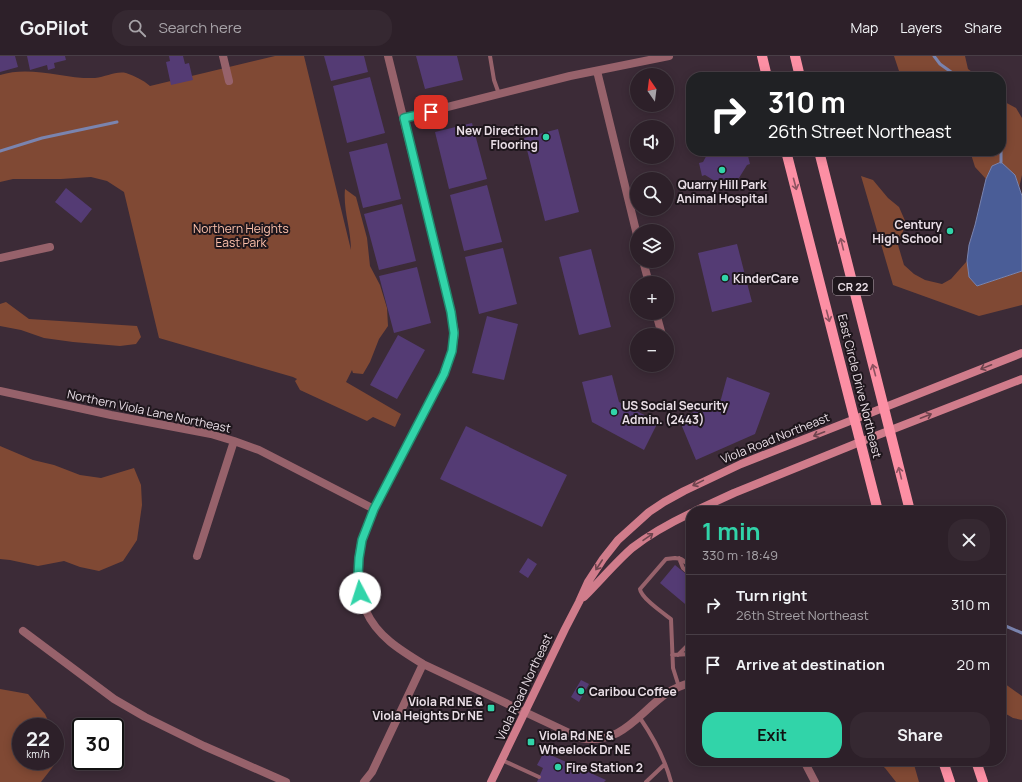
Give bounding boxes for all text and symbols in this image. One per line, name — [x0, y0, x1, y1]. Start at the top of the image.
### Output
search box — [112, 10, 392, 46]
text: GoPilot — [20, 15, 88, 41]
icon: search — [126, 17, 148, 39]
text: Search here — [158, 17, 242, 38]
text: Map — [850, 18, 878, 37]
text: Layers — [900, 18, 942, 37]
text: Share — [964, 18, 1002, 37]
north arrow — [630, 68, 674, 112]
map controls — [630, 68, 674, 372]
text: 310 m — [768, 83, 846, 121]
icon: right — [702, 88, 754, 140]
pin — [414, 95, 448, 129]
icon: arrive — [420, 101, 442, 123]
text: 26th Street Northeast — [768, 119, 952, 143]
button: sound — [630, 120, 674, 164]
place label: New Direction Flooring — [456, 122, 538, 153]
marker: New Direction Flooring — [541, 132, 551, 142]
marker: Quarry Hill Park Animal Hospital — [717, 165, 727, 175]
button: search — [630, 172, 674, 216]
place label: Quarry Hill Park Animal Hospital — [676, 176, 768, 207]
one-way arrow — [791, 177, 799, 190]
place label: Century High School — [872, 216, 942, 247]
park label: Northern Heights East Park — [193, 220, 289, 251]
button: layers — [630, 224, 674, 268]
marker: Century High School — [945, 226, 955, 236]
one-way arrow — [838, 237, 845, 250]
place label: KinderCare — [733, 270, 799, 287]
marker: KinderCare — [720, 273, 730, 283]
button: + — [630, 276, 674, 320]
road number: CR 22 — [833, 277, 873, 295]
one-way arrow — [825, 309, 833, 322]
street label: East Circle Drive Northeast — [834, 312, 886, 460]
button: − — [630, 328, 674, 372]
one-way arrow — [870, 363, 878, 376]
one-way arrow — [980, 364, 992, 371]
street label: Northern Viola Lane Northeast — [66, 385, 233, 437]
place label: US Social Security Admin. (2443) — [622, 397, 728, 428]
marker: US Social Security Admin. (2443) — [609, 407, 619, 417]
street label: Viola Road Northeast — [718, 408, 832, 468]
one-way arrow — [920, 411, 932, 419]
one-way arrow — [813, 430, 825, 438]
one-way arrow — [896, 467, 904, 480]
one-way arrow — [693, 480, 705, 487]
text: 1 min — [702, 514, 761, 547]
button: close — [948, 519, 990, 561]
one-way arrow — [642, 533, 653, 541]
text: 330 m · 18:49 — [702, 546, 778, 564]
one-way arrow — [595, 559, 603, 570]
position arrow — [339, 572, 381, 614]
text: Turn right — [736, 585, 807, 606]
icon: right — [702, 594, 724, 616]
text: 310 m — [951, 594, 990, 615]
text: 26th Street Northeast — [736, 606, 869, 624]
street label: Viola Road Northeast — [492, 631, 556, 743]
icon: arrive — [702, 654, 724, 676]
text: Arrive at destination — [736, 654, 885, 675]
text: 20 m — [957, 654, 990, 675]
place label: Caribou Coffee — [589, 683, 677, 700]
marker: Caribou Coffee — [576, 686, 586, 696]
place label: Viola Rd NE & Viola Heights Dr NE — [373, 693, 483, 724]
marker: Viola Rd NE & Viola Heights Dr NE — [486, 703, 496, 713]
button: Exit — [702, 712, 842, 758]
button: Share — [850, 712, 990, 758]
speed limit sign: 30 — [72, 718, 124, 770]
text: 22 — [26, 725, 50, 752]
place label: Viola Rd NE & Wheelock Dr NE — [539, 727, 630, 758]
marker: Viola Rd NE & Wheelock Dr NE — [526, 737, 536, 747]
text: km/h — [26, 747, 50, 761]
place label: Fire Station 2 — [566, 759, 643, 776]
marker: Fire Station 2 — [553, 762, 563, 772]

